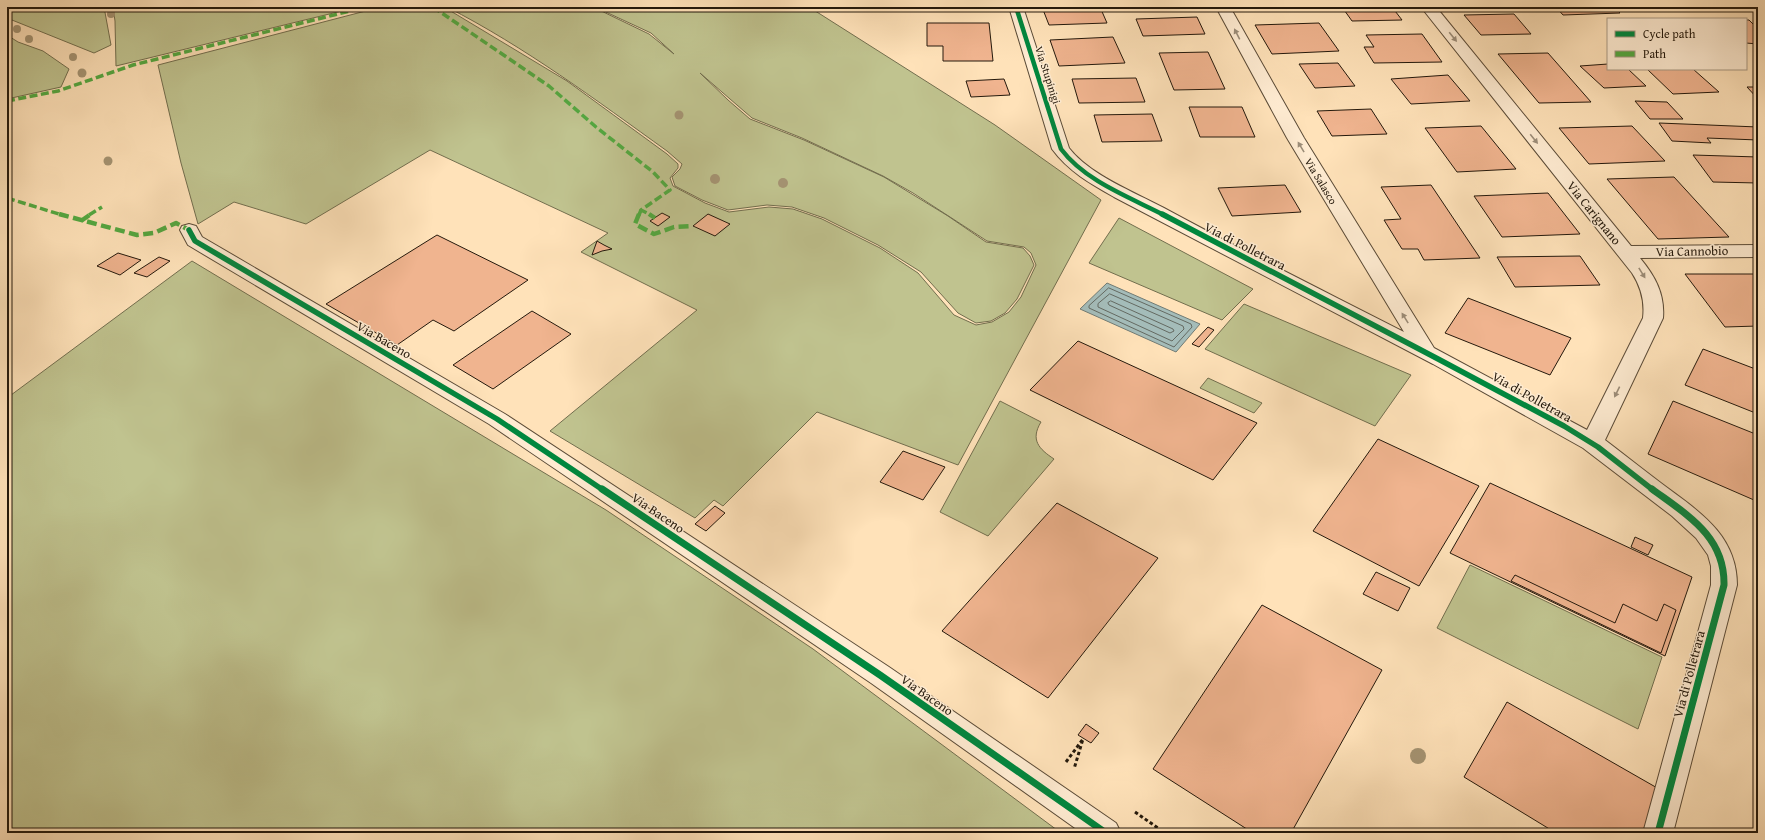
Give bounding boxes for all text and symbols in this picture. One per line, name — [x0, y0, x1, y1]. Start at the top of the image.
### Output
legend — [1607, 18, 1747, 70]
text: Cycle path — [1643, 25, 1696, 42]
one-way arrow — [1234, 28, 1240, 40]
one-way arrow — [1448, 32, 1457, 43]
street label: Via Stupinigi — [1031, 44, 1065, 106]
text: Path — [1643, 45, 1666, 62]
one-way arrow — [1530, 133, 1539, 144]
one-way arrow — [1298, 141, 1305, 153]
street label: Via Salasco — [1301, 155, 1341, 208]
street label: Via Carignano — [1562, 177, 1626, 249]
street label: Via di Polletrara — [1201, 217, 1290, 275]
street label: Via Cannobio — [1656, 241, 1729, 261]
one-way arrow — [1638, 267, 1645, 279]
one-way arrow — [1401, 313, 1409, 323]
street label: Via Baceno — [353, 317, 415, 364]
street label: Via di Polletrara — [1488, 367, 1576, 427]
one-way arrow — [1614, 386, 1620, 397]
street label: Via Baceno — [628, 488, 689, 538]
street label: Via di Polletrara — [1668, 628, 1710, 719]
street label: Via Baceno — [897, 670, 958, 720]

